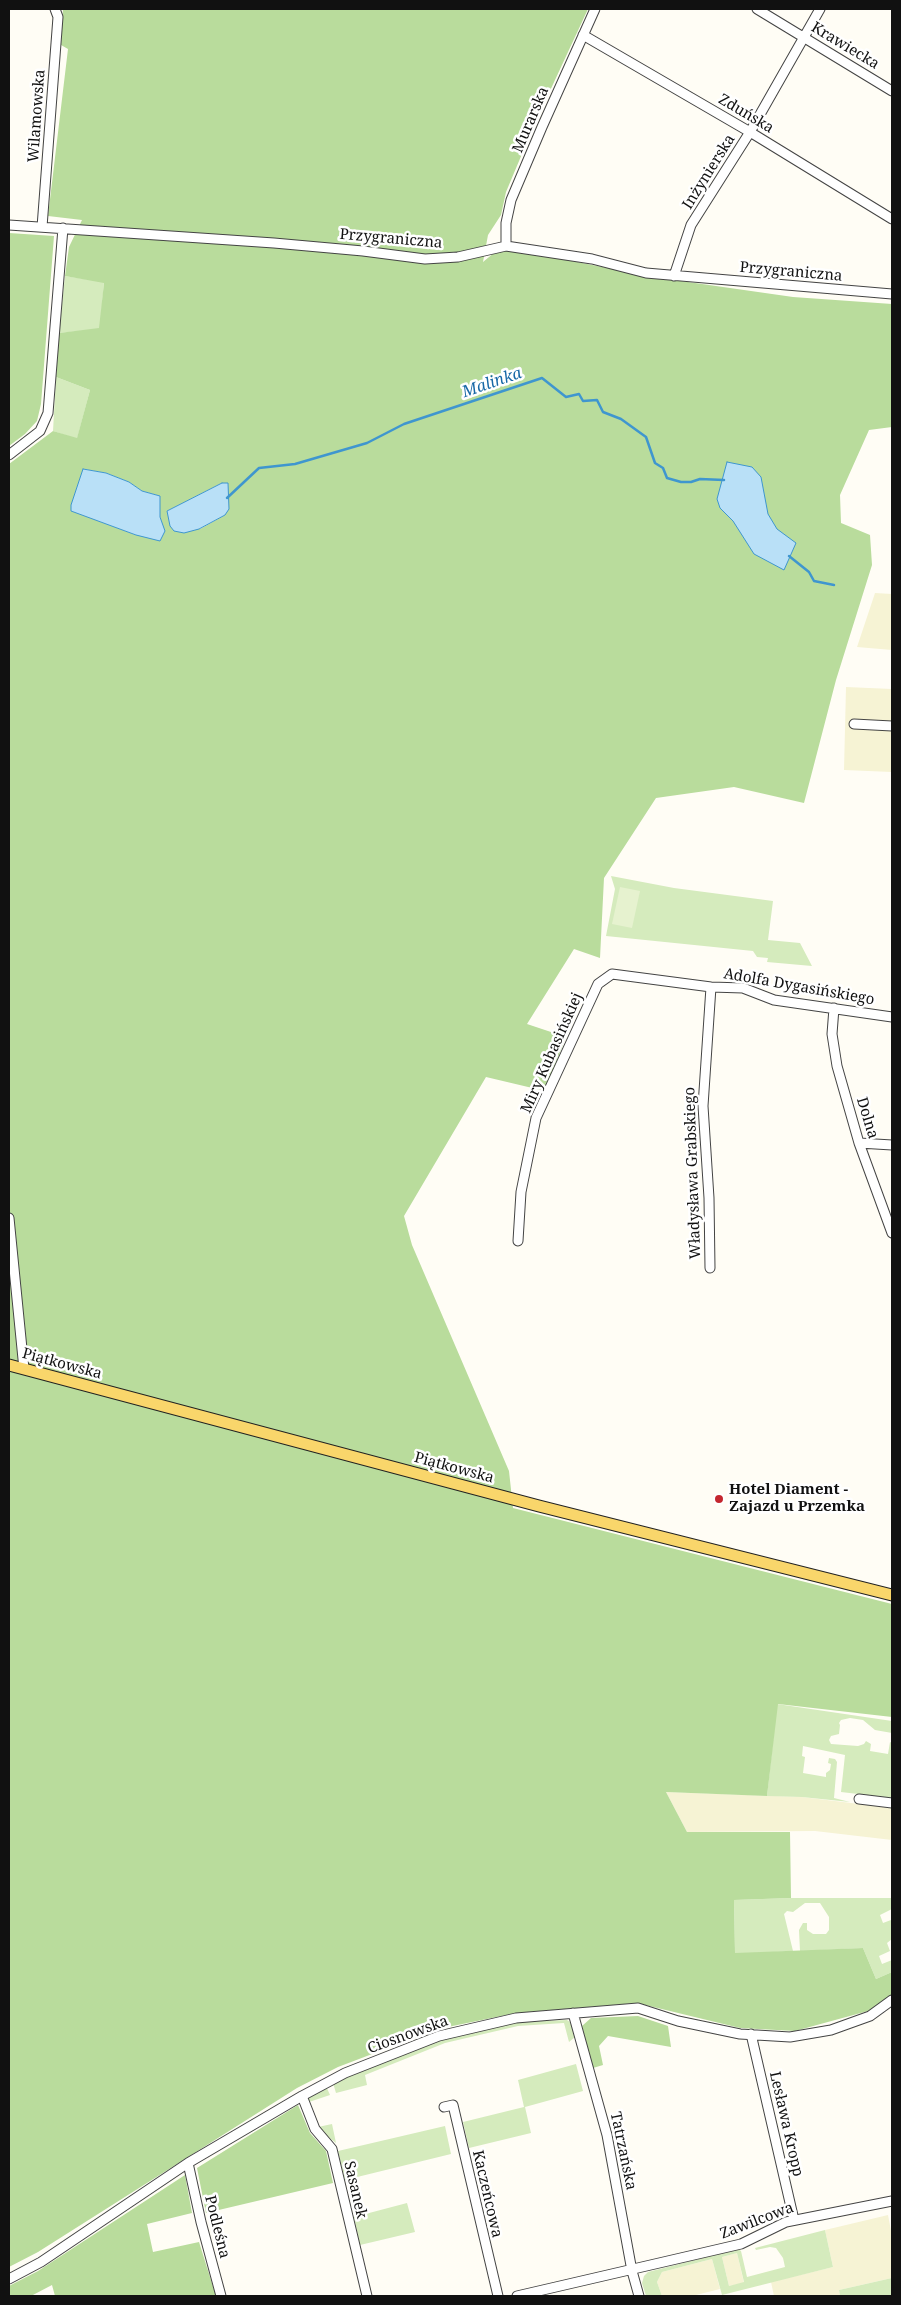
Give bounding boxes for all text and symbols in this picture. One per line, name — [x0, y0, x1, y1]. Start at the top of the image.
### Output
street label: Krawiecka — [808, 19, 882, 73]
street label: Wilamowska — [25, 69, 49, 163]
street label: Murarska — [509, 84, 553, 156]
street label: Zduńska — [715, 91, 777, 137]
street label: Inżynierska — [679, 131, 739, 213]
street label: Przygraniczna — [339, 226, 443, 252]
street label: Przygraniczna — [739, 259, 843, 285]
water label: Malinka — [460, 364, 524, 402]
street label: Adolfa Dygasińskiego — [722, 965, 876, 1009]
street label: Miry Kubasińskiej — [517, 990, 587, 1116]
street label: Władysława Grabskiego — [681, 1087, 705, 1259]
street label: Dolna — [852, 1095, 882, 1141]
street label: Piątkowska — [20, 1345, 104, 1383]
street label: Piątkowska — [412, 1449, 496, 1487]
place label: Hotel Diament - Zajazd u Przemka — [729, 1481, 865, 1516]
marker: Hotel Diament - Zajazd u Przemka — [713, 1493, 725, 1505]
street label: Ciosnowska — [365, 2012, 451, 2058]
street label: Lesława Kropp — [765, 2070, 807, 2178]
street label: Tatrzańska — [606, 2110, 640, 2192]
street label: Kaczeńcowa — [468, 2149, 506, 2239]
street label: Sasanek — [340, 2160, 370, 2220]
street label: Podleśna — [200, 2194, 234, 2260]
street label: Zawilcowa — [718, 2199, 796, 2243]

